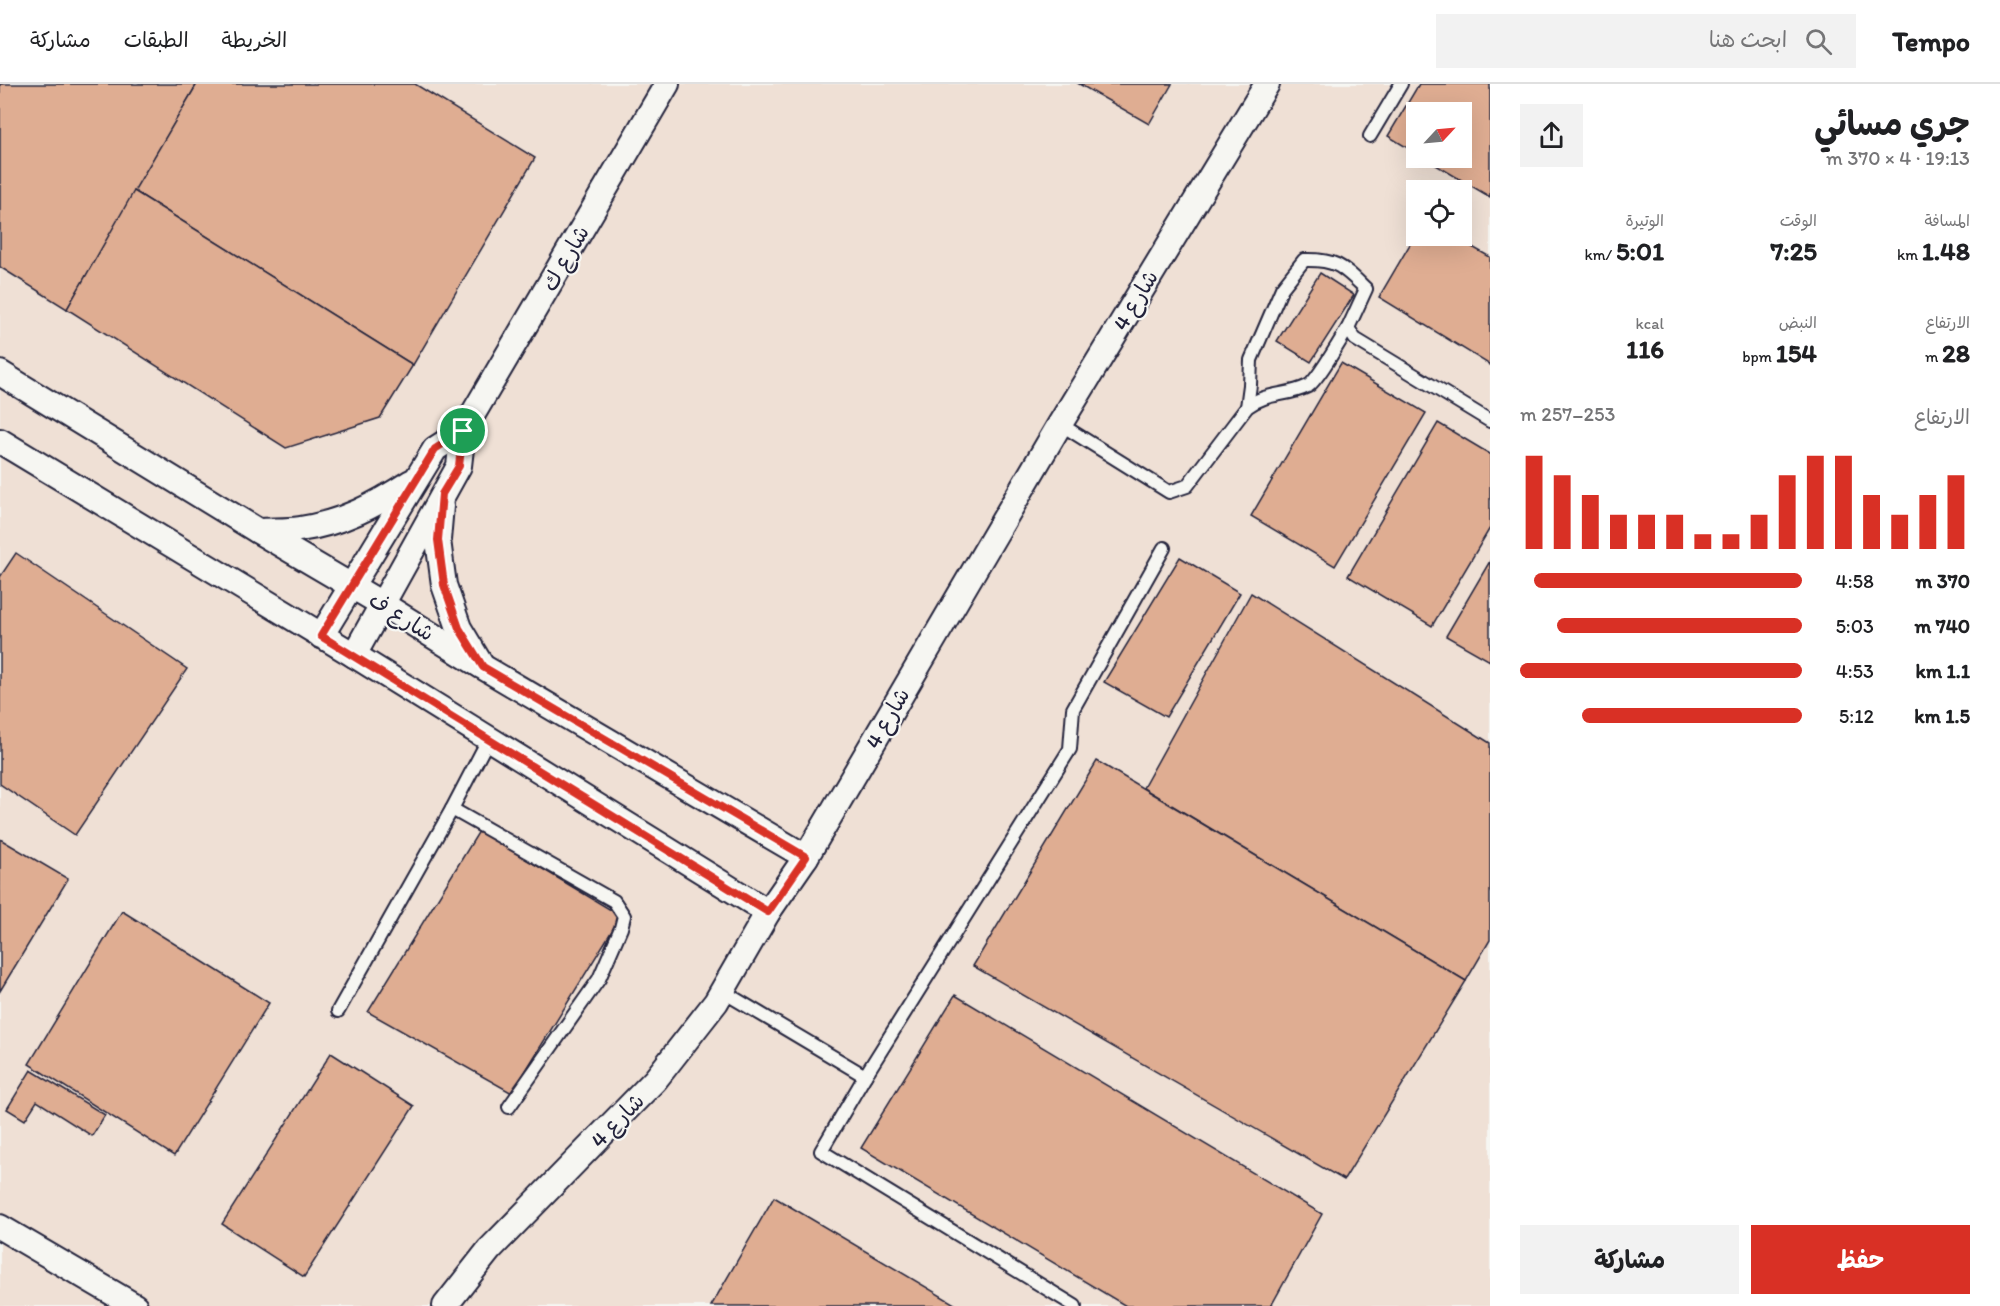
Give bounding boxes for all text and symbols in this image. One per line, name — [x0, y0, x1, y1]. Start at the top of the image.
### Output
search box — [1436, 14, 1856, 68]
text: Tempo — [1892, 24, 1970, 58]
icon: search — [1802, 25, 1835, 58]
text: ابحث هنا — [1709, 26, 1787, 53]
text: مشاركة — [30, 27, 91, 52]
text: الطبقات — [124, 27, 189, 52]
text: الخريطة — [222, 27, 287, 52]
north arrow — [1406, 102, 1472, 168]
map controls — [1406, 102, 1472, 246]
button: share — [1520, 104, 1583, 167]
text: جري مسائي — [1814, 104, 1970, 143]
text: 19:13 · 4 × 370 m — [1826, 146, 1970, 170]
button: locate — [1406, 180, 1472, 246]
text: الوتيرة — [1625, 211, 1664, 230]
text: الوقت — [1780, 211, 1817, 230]
text: المسافة — [1924, 211, 1970, 230]
street label: شارع ك — [536, 220, 597, 297]
text: 5:01 — [1616, 235, 1664, 267]
text: 7:25 — [1770, 235, 1817, 267]
text: 1.48 — [1922, 235, 1970, 267]
text: /km — [1584, 245, 1616, 264]
text: km — [1897, 245, 1922, 264]
street label: شارع 4 — [1107, 265, 1166, 336]
text: النبض — [1779, 313, 1817, 332]
text: الارتفاع — [1925, 313, 1970, 332]
text: kcal — [1636, 314, 1664, 333]
text: 116 — [1626, 333, 1664, 365]
text: 154 — [1776, 337, 1817, 369]
text: 28 — [1942, 337, 1970, 369]
text: bpm — [1742, 347, 1776, 366]
text: m — [1925, 347, 1942, 366]
text: 253–257 m — [1520, 402, 1615, 426]
pin — [437, 405, 488, 456]
text: الارتفاع — [1914, 405, 1970, 429]
icon: arrive — [446, 414, 479, 447]
text: 4:58 — [1836, 569, 1874, 593]
text: 370 m — [1916, 569, 1970, 593]
street label: شارع ف — [363, 586, 439, 649]
text: 5:03 — [1835, 614, 1874, 638]
text: 740 m — [1914, 614, 1970, 638]
text: 4:53 — [1836, 659, 1874, 683]
text: 1.1 km — [1916, 659, 1970, 683]
street label: شارع 4 — [859, 683, 917, 754]
text: 5:12 — [1839, 704, 1874, 728]
text: 1.5 km — [1914, 704, 1970, 728]
street label: شارع 4 — [585, 1087, 651, 1155]
button: مشاركة — [1520, 1225, 1739, 1294]
button: حفظ — [1751, 1225, 1970, 1294]

